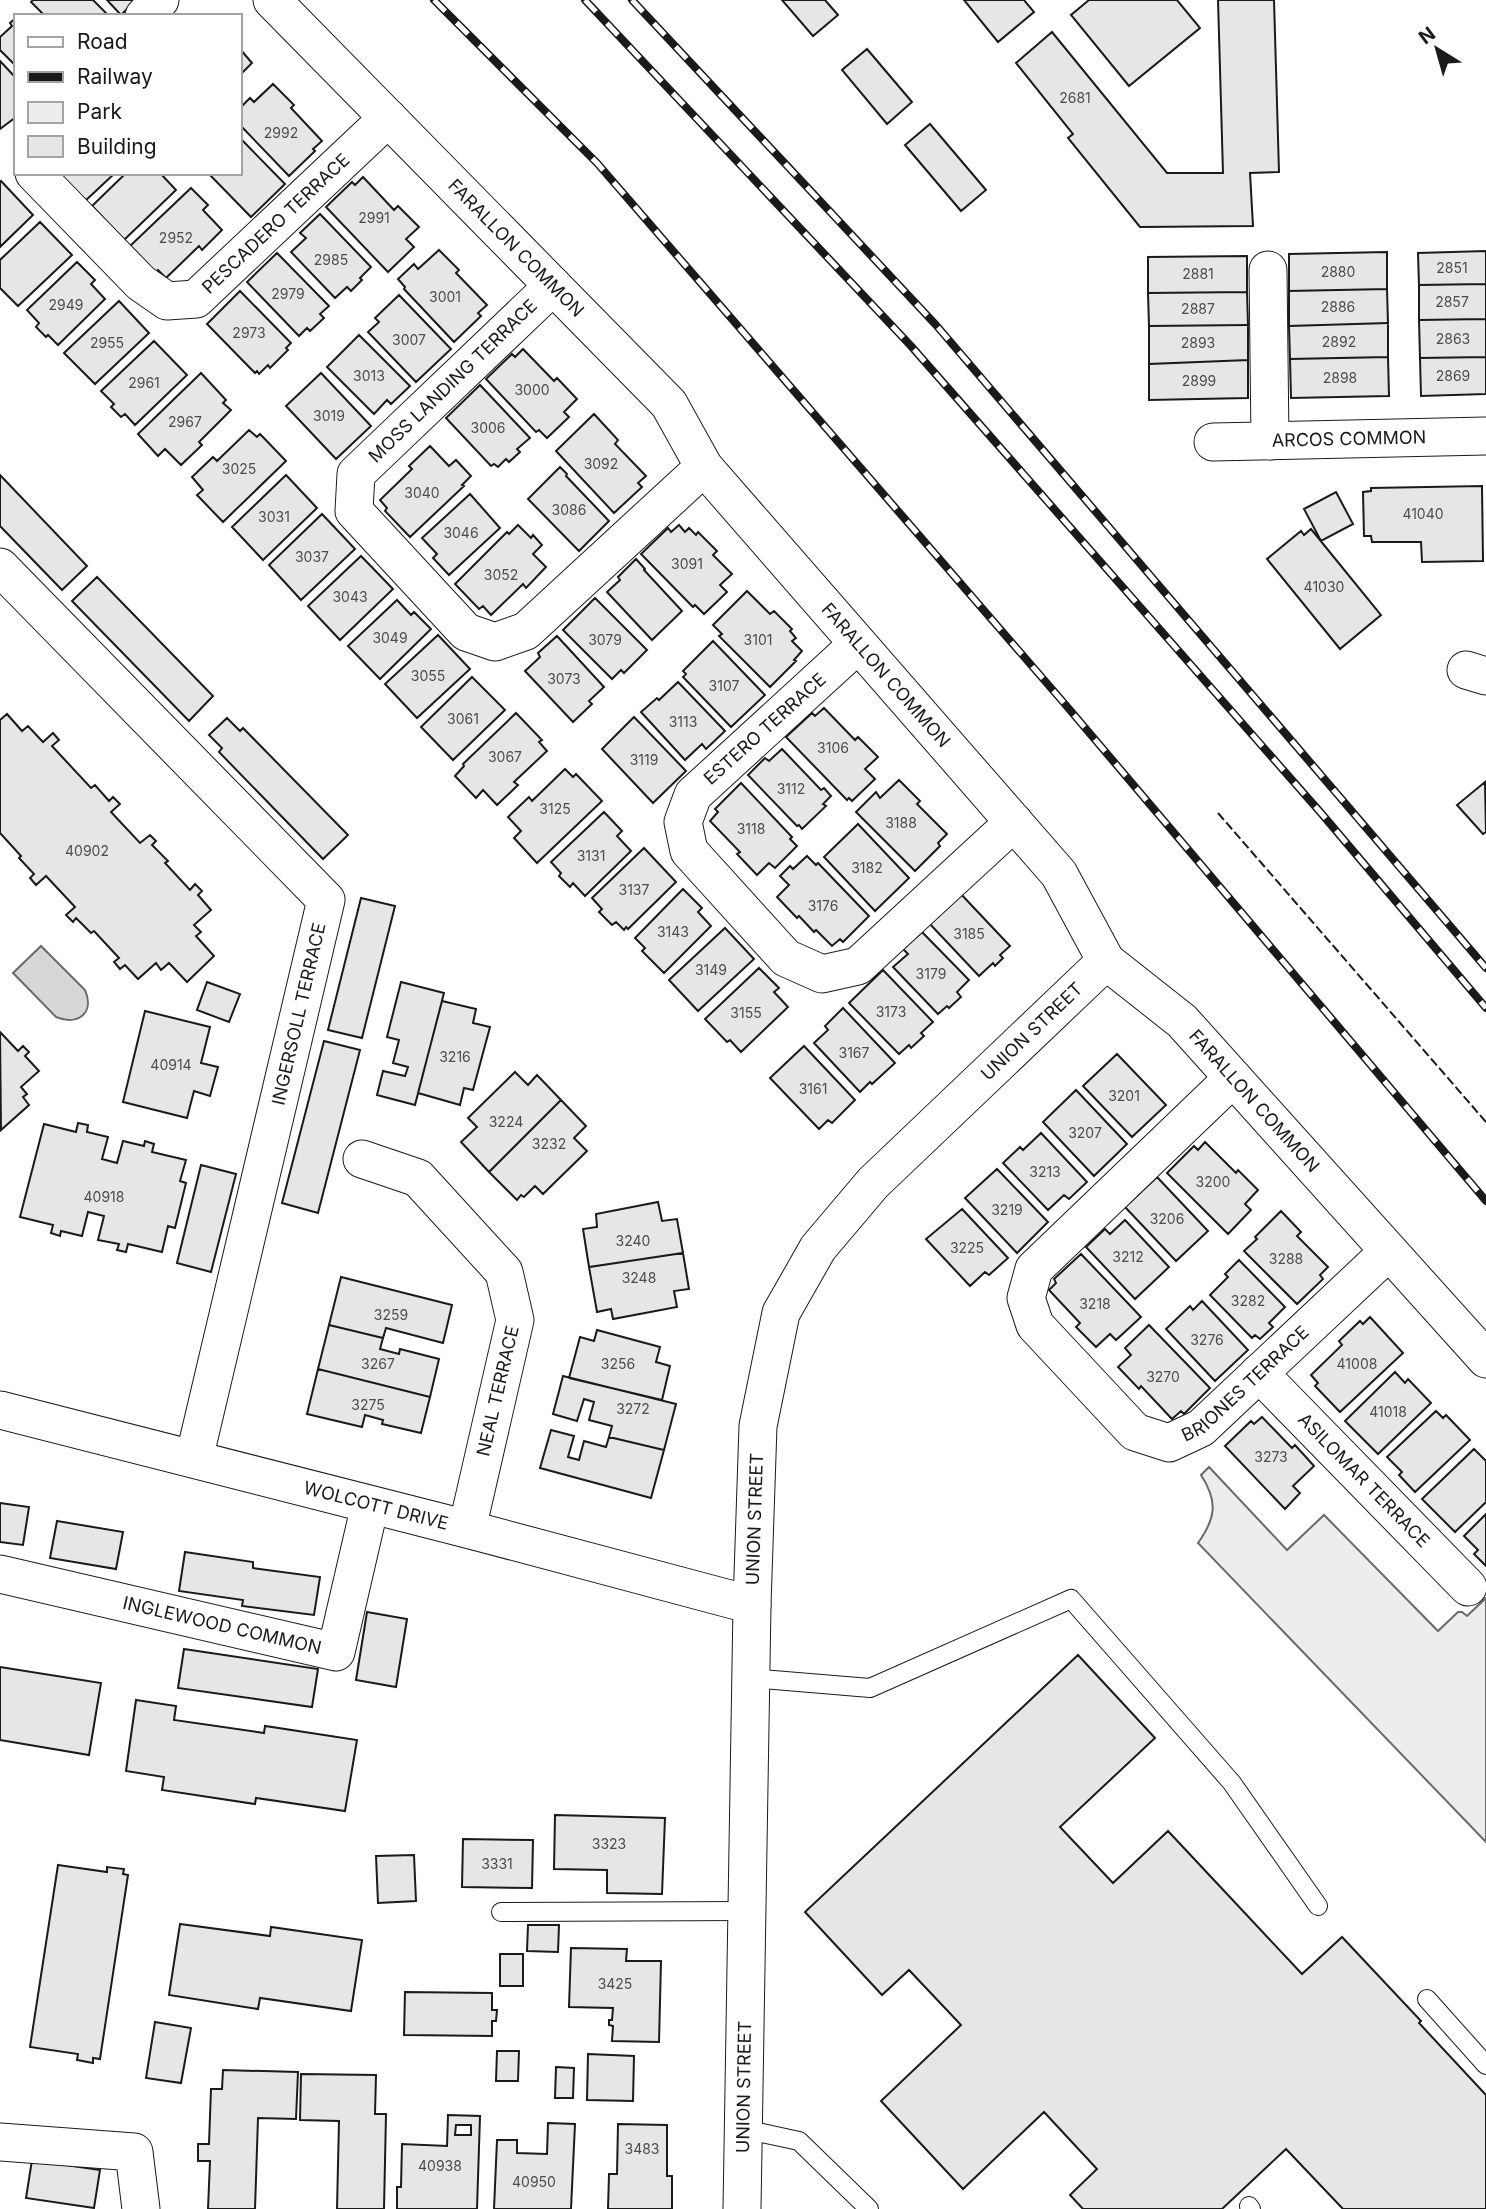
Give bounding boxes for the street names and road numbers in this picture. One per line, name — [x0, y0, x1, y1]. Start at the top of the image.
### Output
street label: PESCADERO TERRACE — [198, 149, 354, 298]
street label: FARALLON COMMON — [444, 175, 588, 321]
street label: MOSS LANDING TERRACE — [364, 295, 541, 467]
street label: ARCOS COMMON — [1272, 426, 1426, 451]
street label: FARALLON COMMON — [818, 599, 955, 751]
street label: ESTERO TERRACE — [699, 668, 830, 789]
street label: INGERSOLL TERRACE — [267, 921, 330, 1107]
street label: UNION STREET — [976, 978, 1087, 1084]
street label: FARALLON COMMON — [1185, 1025, 1324, 1176]
street label: BRIONES TERRACE — [1178, 1321, 1313, 1446]
street label: NEAL TERRACE — [472, 1324, 523, 1458]
street label: ASILOMAR TERRACE — [1294, 1409, 1434, 1551]
street label: UNION STREET — [742, 1453, 767, 1586]
street label: WOLCOTT DRIVE — [302, 1477, 451, 1534]
street label: INGLEWOOD COMMON — [121, 1592, 323, 1658]
street label: UNION STREET — [732, 2021, 755, 2153]

